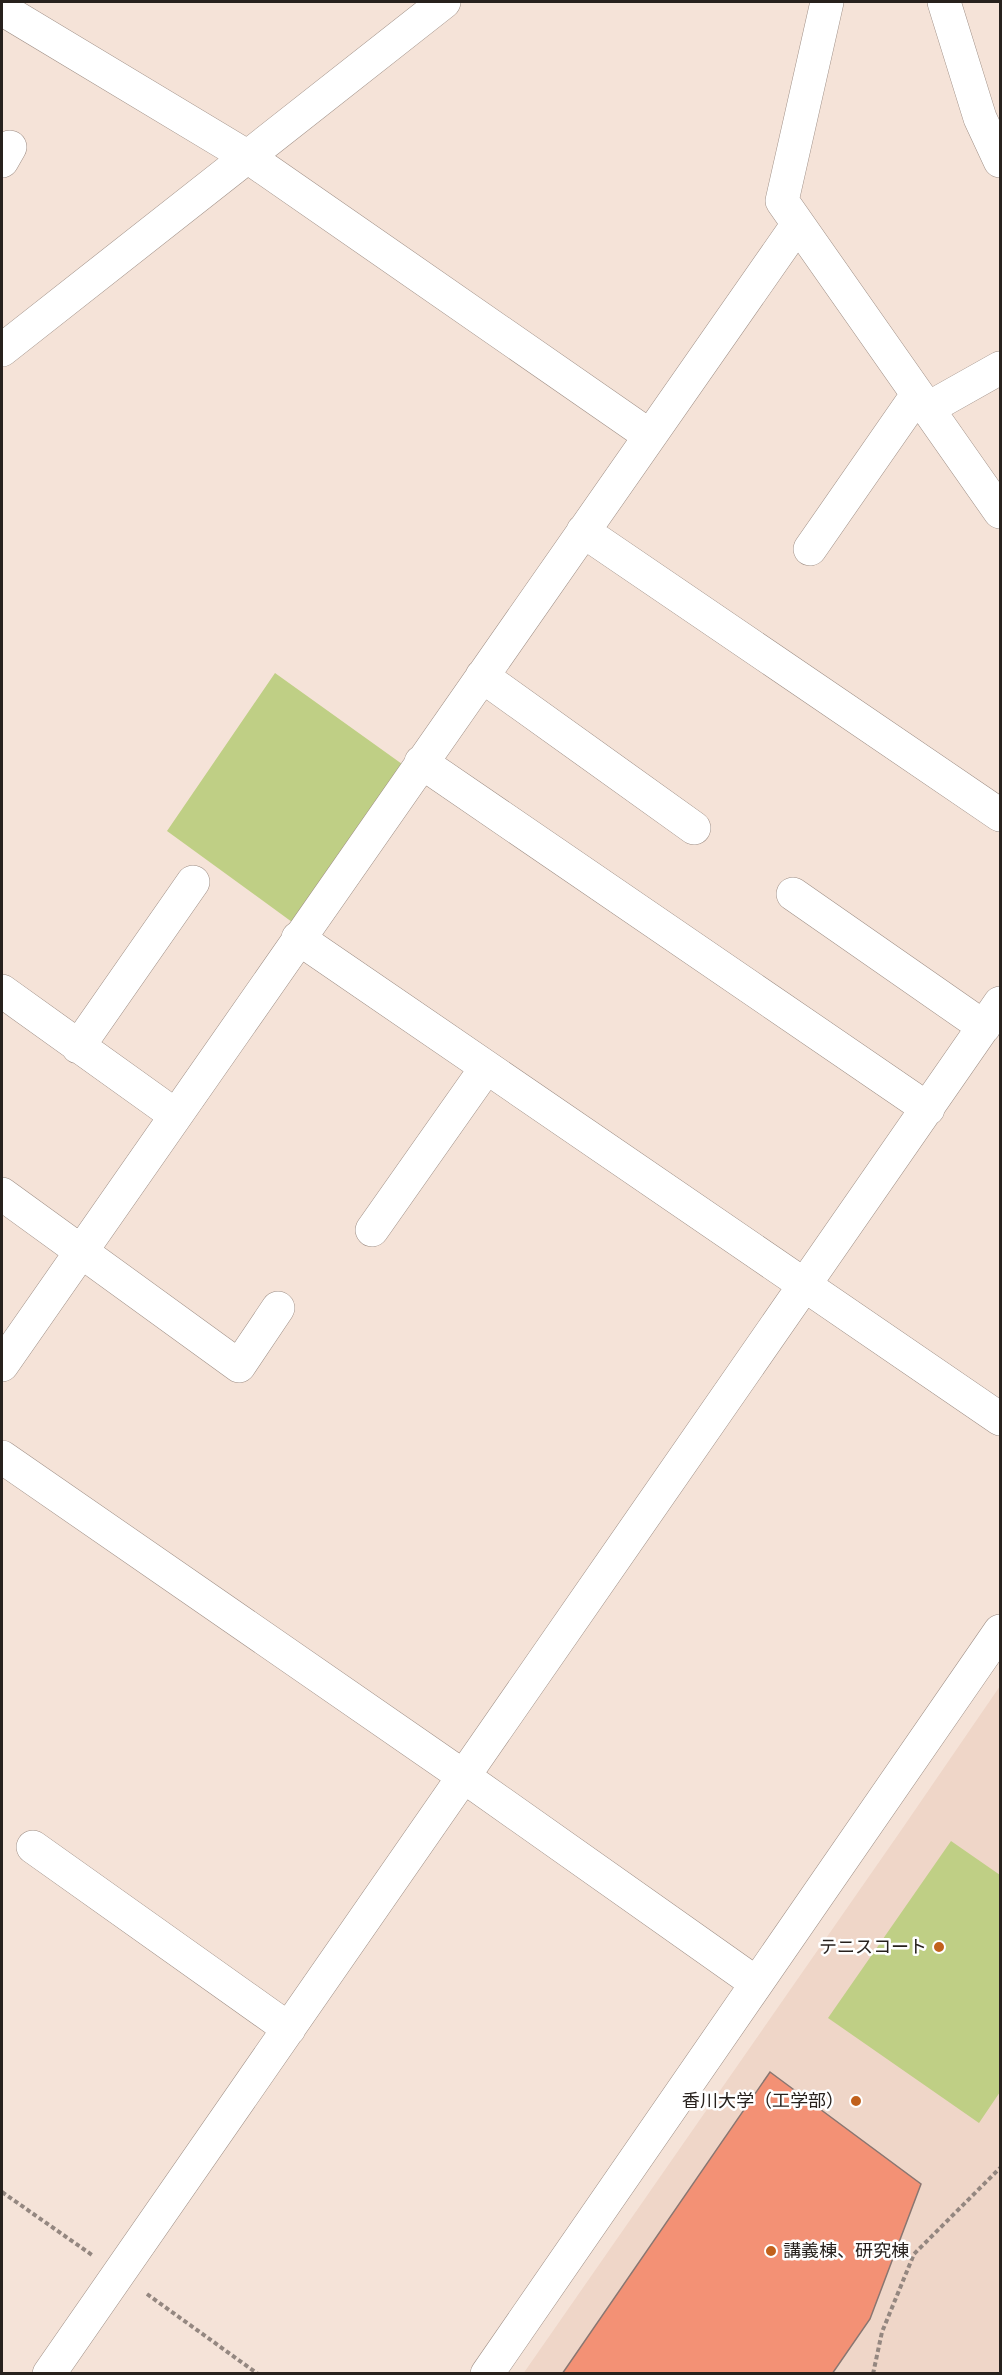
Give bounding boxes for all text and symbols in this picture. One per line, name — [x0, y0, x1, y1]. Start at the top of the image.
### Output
place label: テニスコート — [819, 1934, 927, 1960]
marker: テニスコート — [932, 1940, 946, 1954]
place label: 香川大学（工学部） — [682, 2088, 844, 2114]
marker: 香川大学（工学部） — [849, 2094, 863, 2108]
place label: 講義棟、研究棟 — [783, 2238, 909, 2264]
marker: 講義棟、研究棟 — [764, 2244, 778, 2258]

